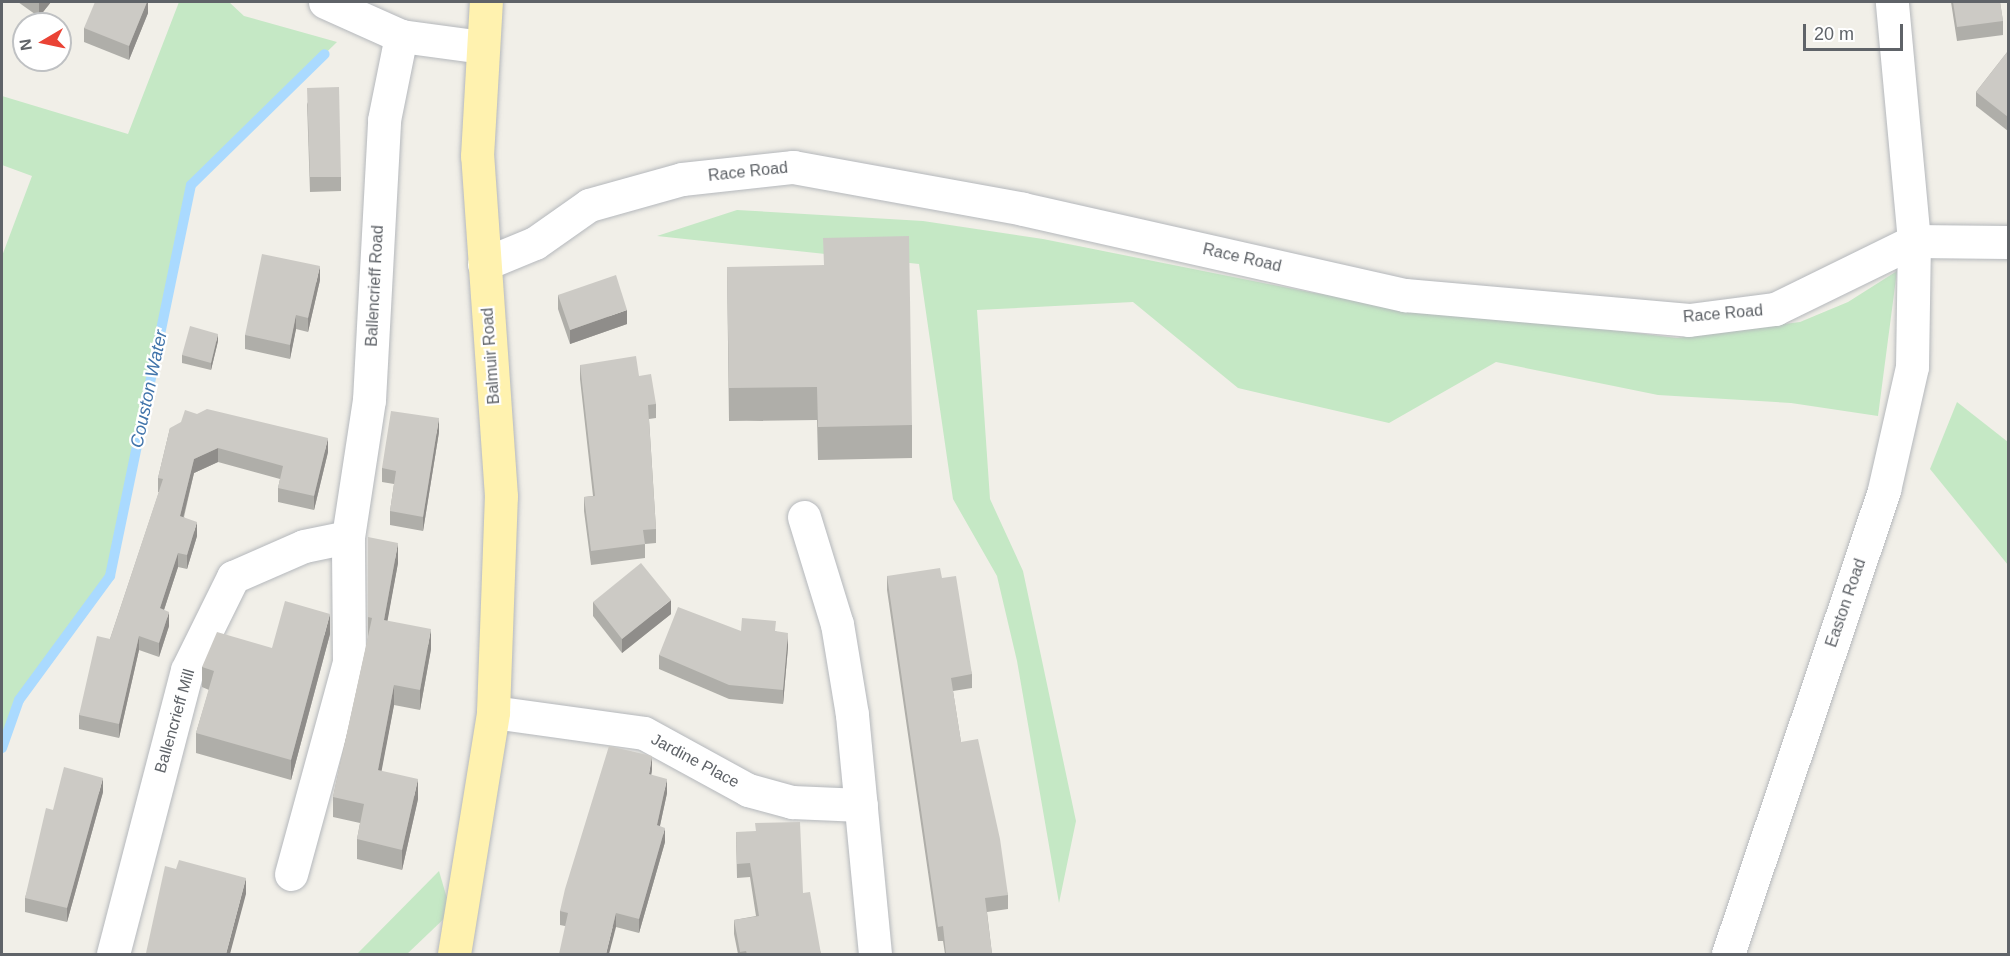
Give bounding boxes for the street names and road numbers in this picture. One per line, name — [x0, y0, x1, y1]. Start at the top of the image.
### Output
street label: Race Road — [707, 158, 789, 186]
street label: Ballencrieff Road — [362, 225, 388, 347]
street label: Race Road — [1201, 240, 1283, 276]
street label: Race Road — [1682, 301, 1764, 327]
street label: Balmuir Road — [478, 307, 504, 405]
street label: Easton Road — [1822, 556, 1870, 650]
street label: Ballencrieff Mill — [151, 667, 199, 775]
street label: Jardine Place — [648, 730, 742, 792]

